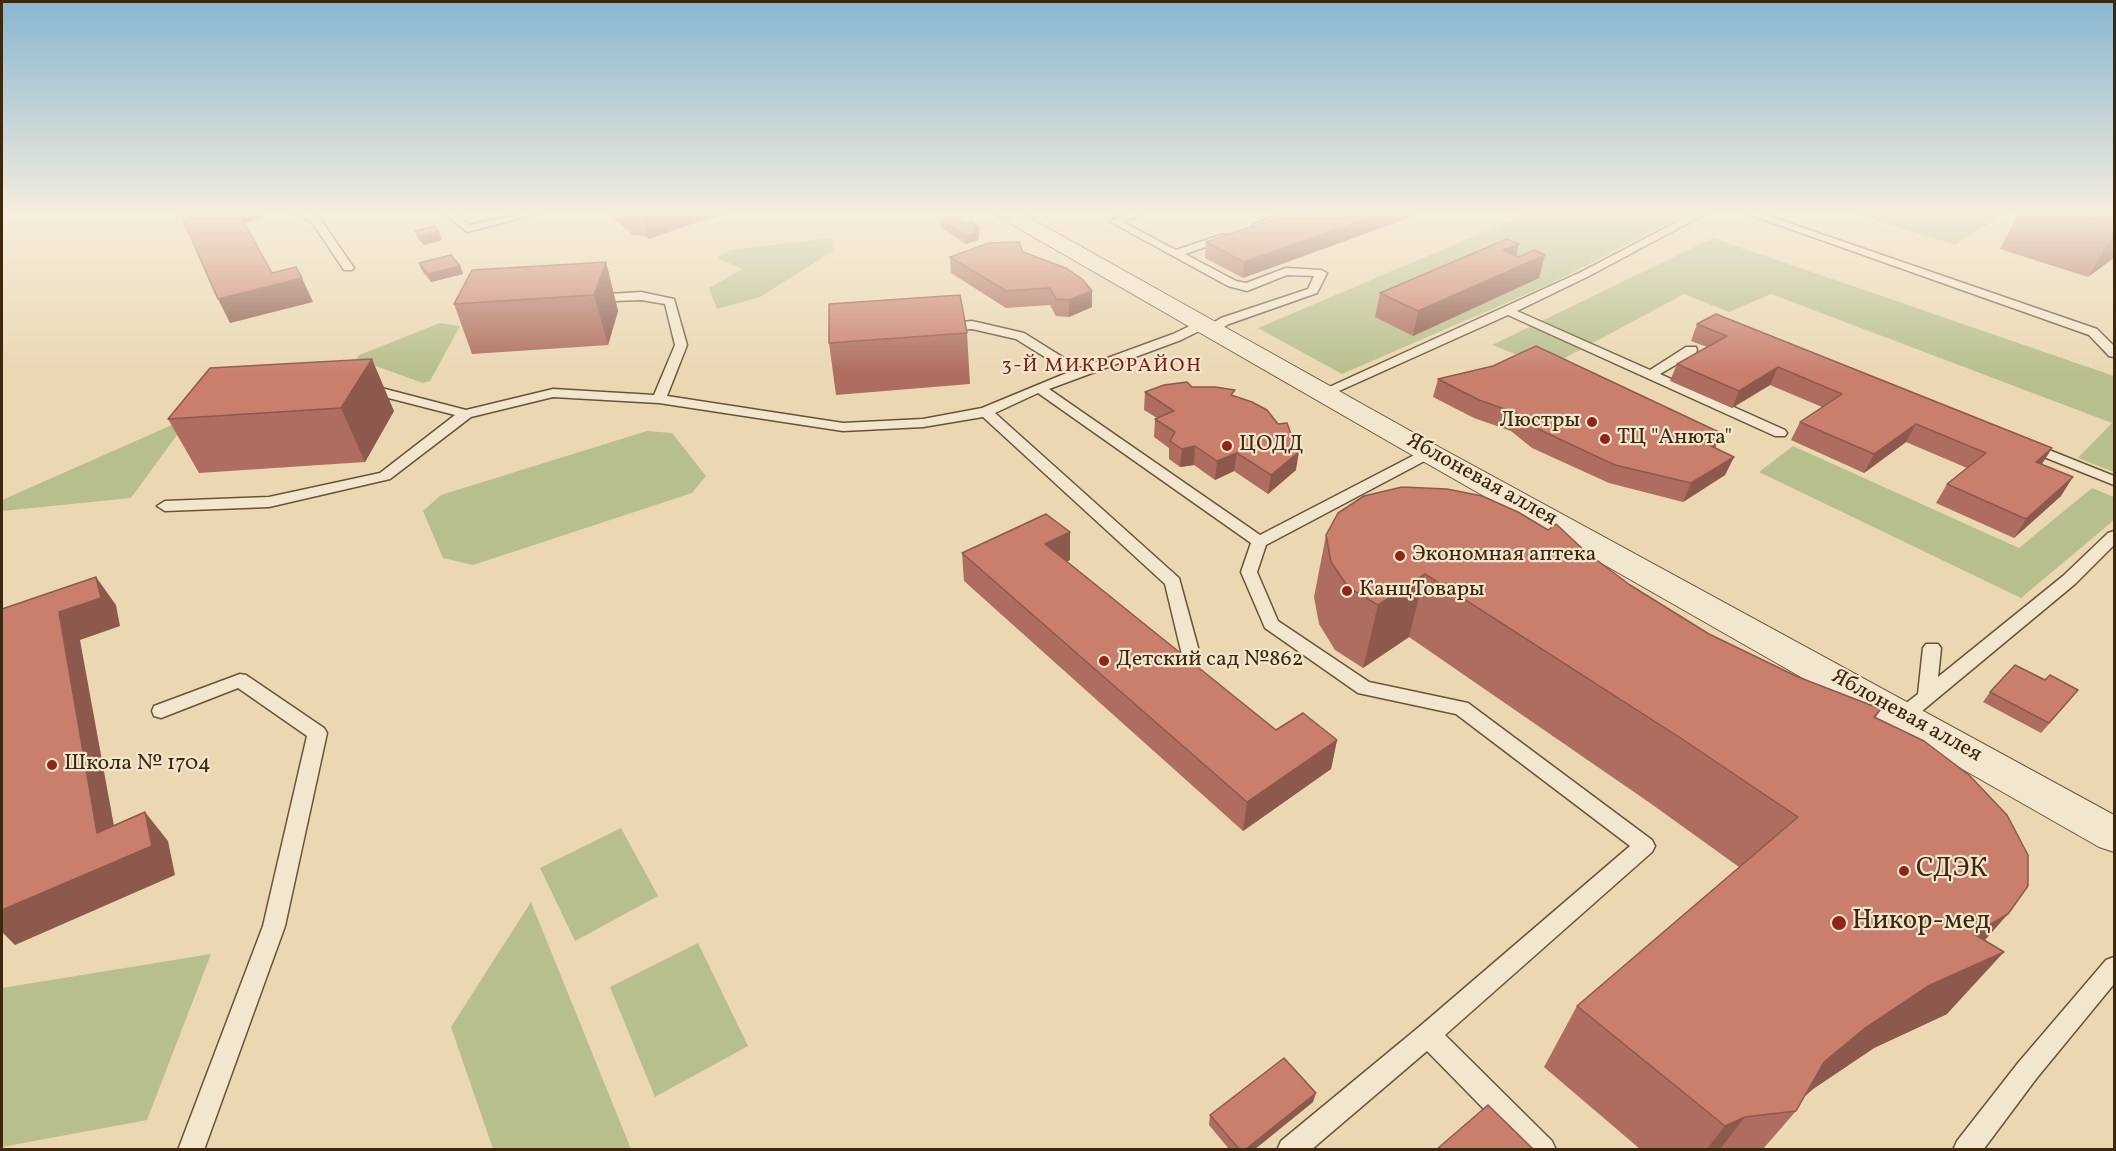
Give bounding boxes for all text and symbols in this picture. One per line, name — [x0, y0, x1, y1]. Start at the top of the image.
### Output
district label: 3-Й МИКРОРАЙОН — [1001, 355, 1203, 379]
place label: Люстры — [1499, 409, 1580, 435]
marker: Люстры — [1585, 415, 1599, 429]
place label: ТЦ "Анюта" — [1617, 426, 1732, 452]
street label: Яблоневая аллея — [1401, 429, 1561, 533]
marker: ТЦ "Анюта" — [1598, 432, 1612, 446]
place label: ЦОДД — [1239, 433, 1304, 459]
marker: ЦОДД — [1220, 439, 1234, 453]
place label: Экономная аптека — [1412, 543, 1596, 569]
marker: Экономная аптека — [1393, 549, 1407, 563]
place label: КанцТовары — [1359, 578, 1485, 604]
marker: КанцТовары — [1340, 584, 1354, 598]
place label: Детский сад №862 — [1116, 648, 1303, 674]
marker: Детский сад №862 — [1097, 654, 1111, 668]
street label: Яблоневая аллея — [1826, 665, 1986, 769]
place label: Школа № 1704 — [64, 752, 211, 778]
marker: Школа № 1704 — [45, 758, 59, 772]
place label: СДЭК — [1916, 855, 1988, 887]
marker: СДЭК — [1897, 864, 1911, 878]
place label: Никор-мед — [1852, 907, 1990, 939]
marker: Никор-мед — [1830, 914, 1848, 932]

